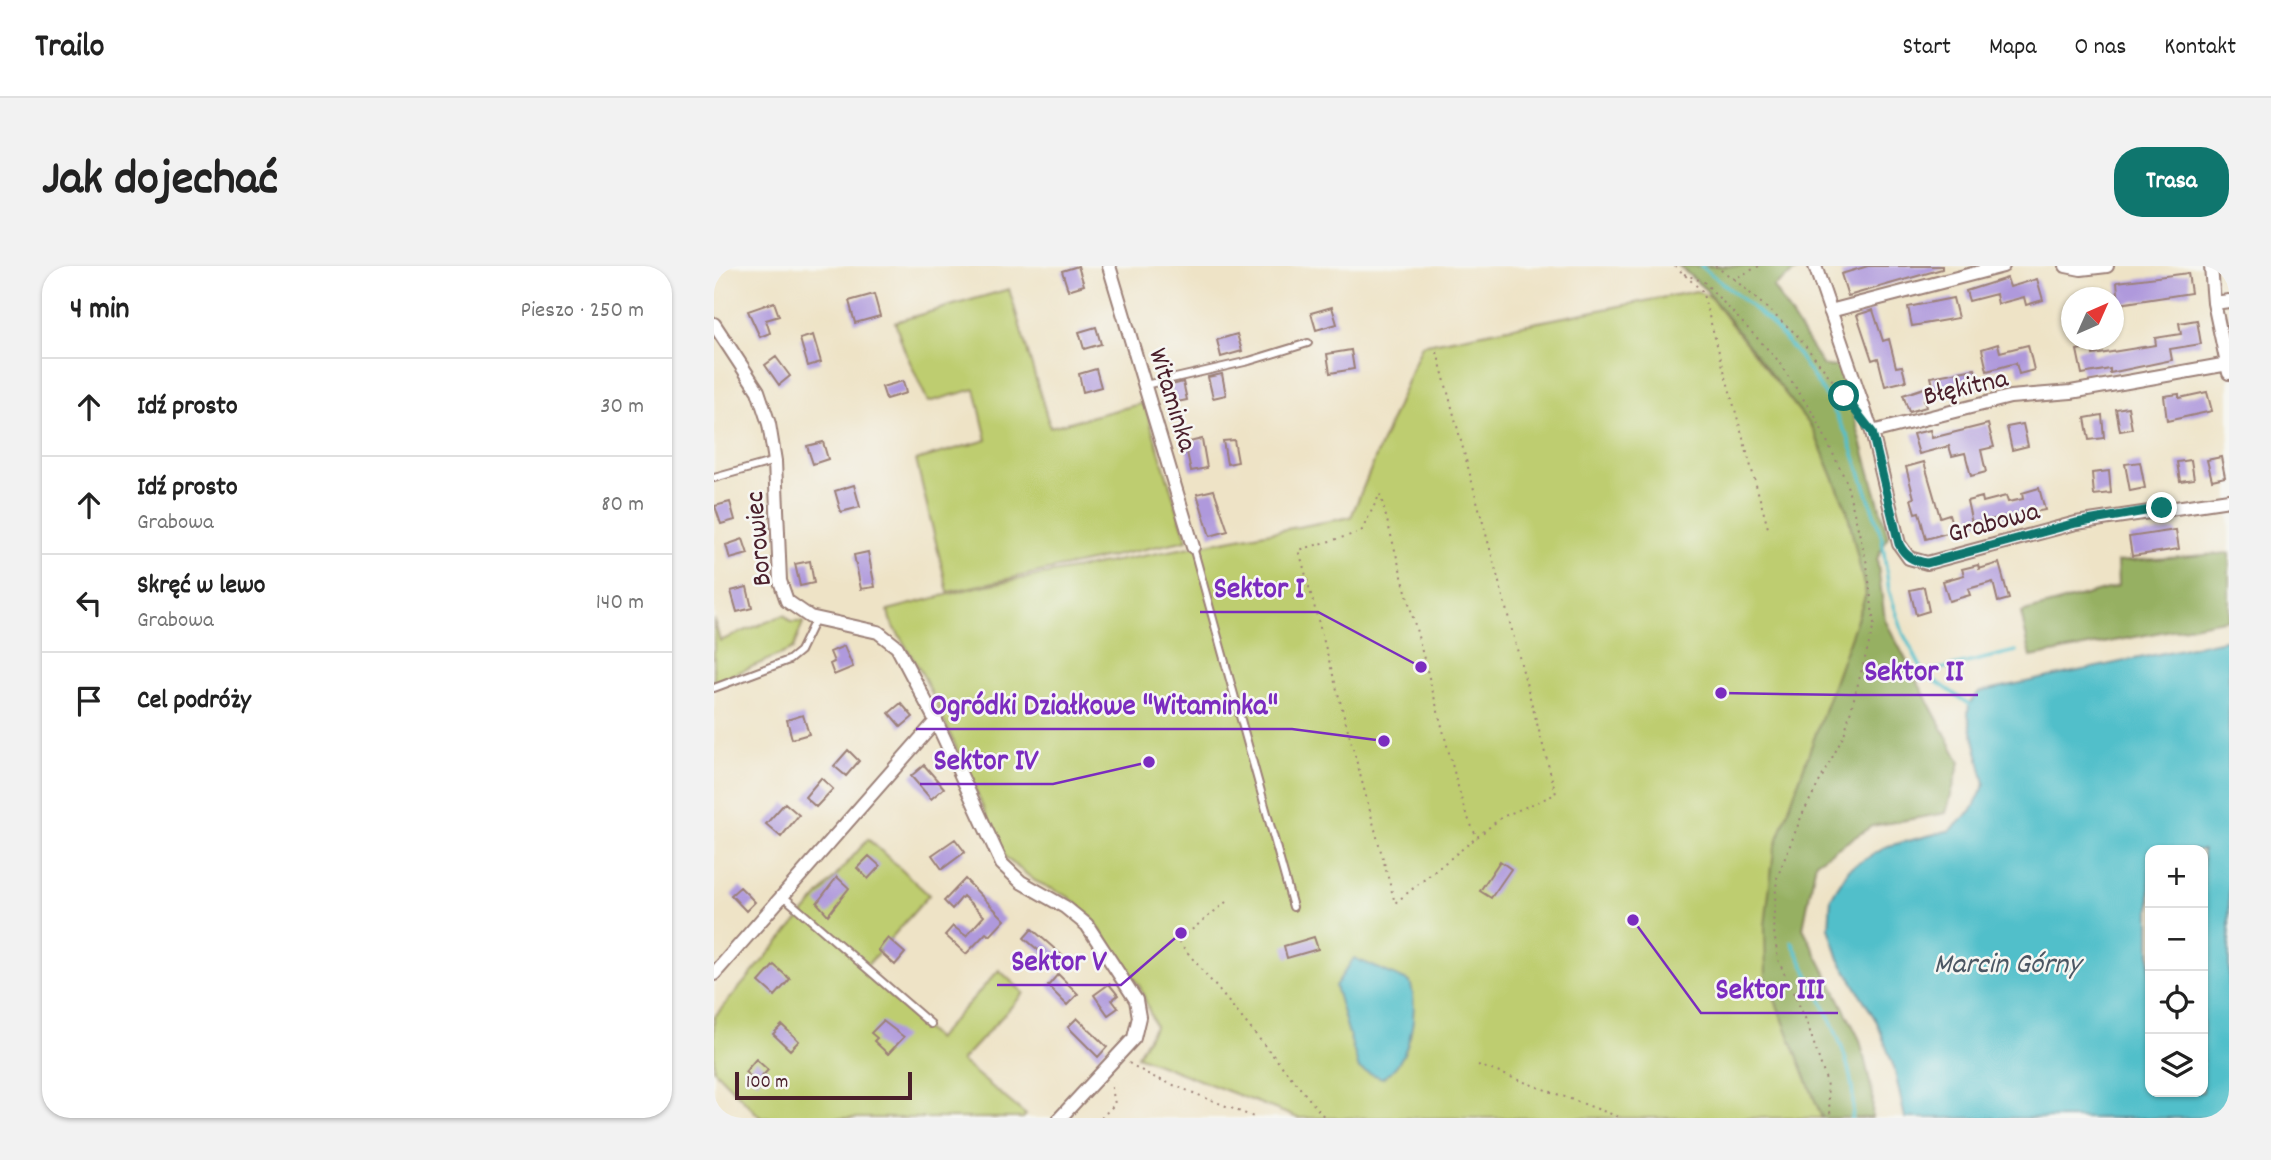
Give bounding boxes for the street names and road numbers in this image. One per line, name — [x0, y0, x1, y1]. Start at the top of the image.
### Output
street label: Witaminka — [1136, 344, 1205, 458]
street label: Błękitna — [1920, 361, 2013, 419]
street label: Borowiec — [737, 489, 785, 588]
street label: Grabowa — [1944, 493, 2045, 556]

